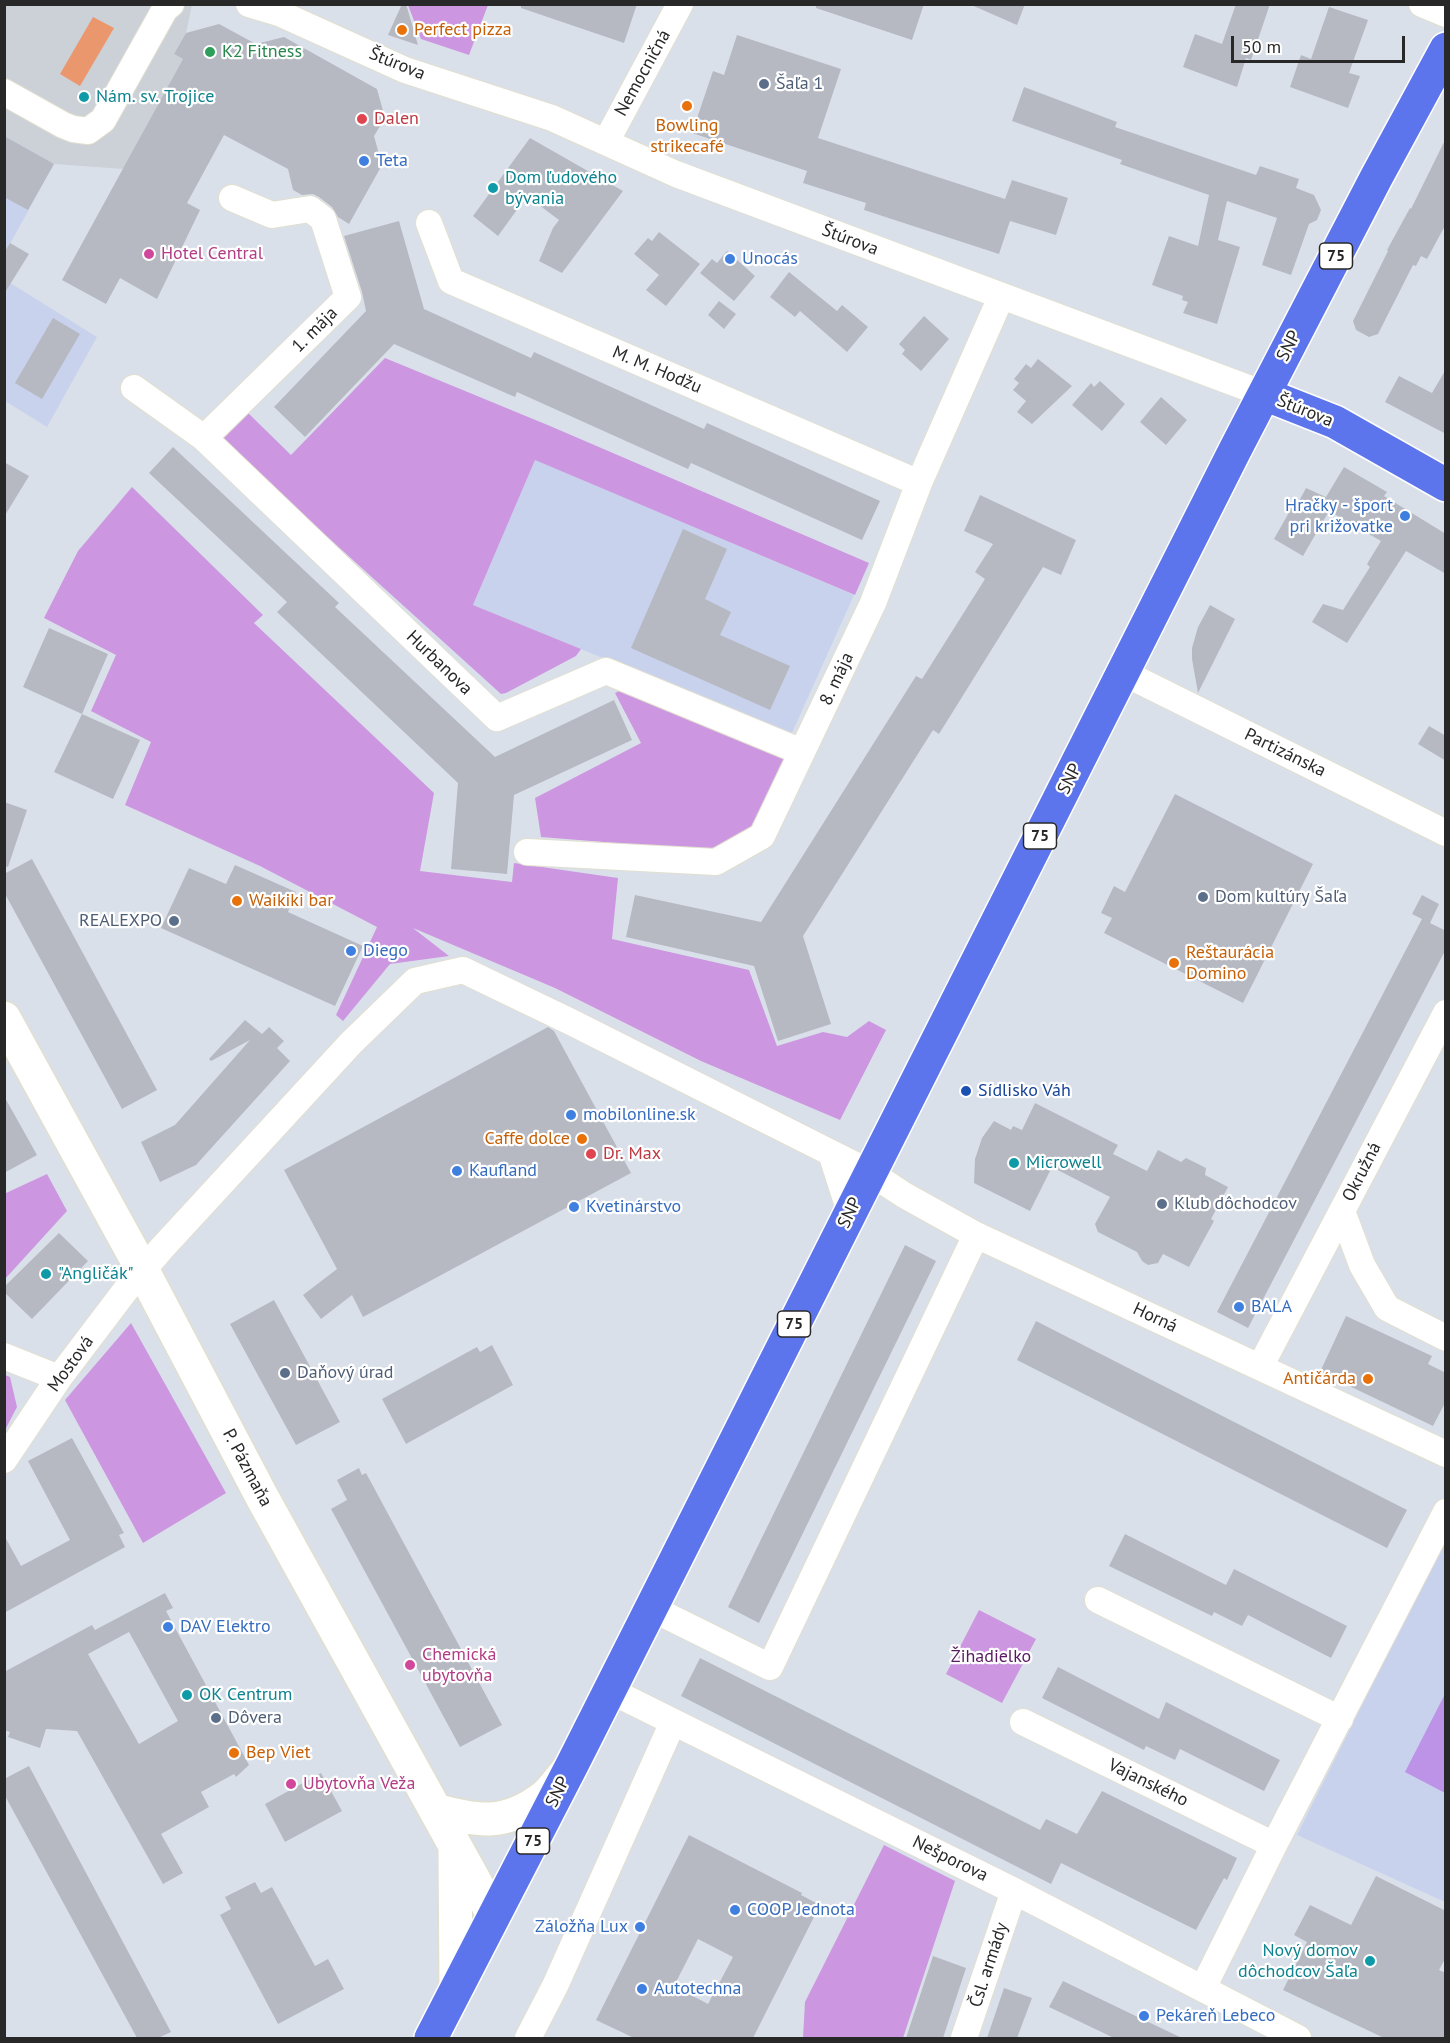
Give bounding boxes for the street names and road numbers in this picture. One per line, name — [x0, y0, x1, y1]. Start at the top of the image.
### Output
street label: Nemocničná — [610, 26, 676, 120]
street label: Štúrova — [366, 43, 428, 85]
street label: Štúrova — [819, 219, 881, 261]
road number: 75 — [1320, 243, 1352, 269]
street label: 1. mája — [288, 303, 342, 357]
street label: SNP — [1272, 327, 1306, 365]
street label: M. M. Hodžu — [609, 342, 705, 398]
street label: Štúrova — [1274, 390, 1336, 432]
street label: Hurbanova — [401, 626, 477, 700]
street label: 8. mája — [815, 649, 859, 709]
street label: Partizánska — [1241, 724, 1329, 782]
street label: SNP — [1053, 760, 1087, 798]
road number: 75 — [1024, 823, 1056, 849]
street label: Okružná — [1338, 1139, 1386, 1205]
street label: SNP — [833, 1194, 867, 1232]
street label: Horná — [1129, 1298, 1181, 1338]
road number: 75 — [778, 1311, 810, 1337]
street label: Mostová — [43, 1332, 99, 1396]
street label: P. Pázmaňa — [217, 1425, 277, 1511]
street label: Vajanského — [1104, 1754, 1192, 1812]
street label: SNP — [541, 1773, 575, 1811]
road number: 75 — [516, 1828, 550, 1854]
street label: Nešporova — [909, 1831, 991, 1887]
street label: Čsl. armády — [965, 1920, 1013, 2010]

